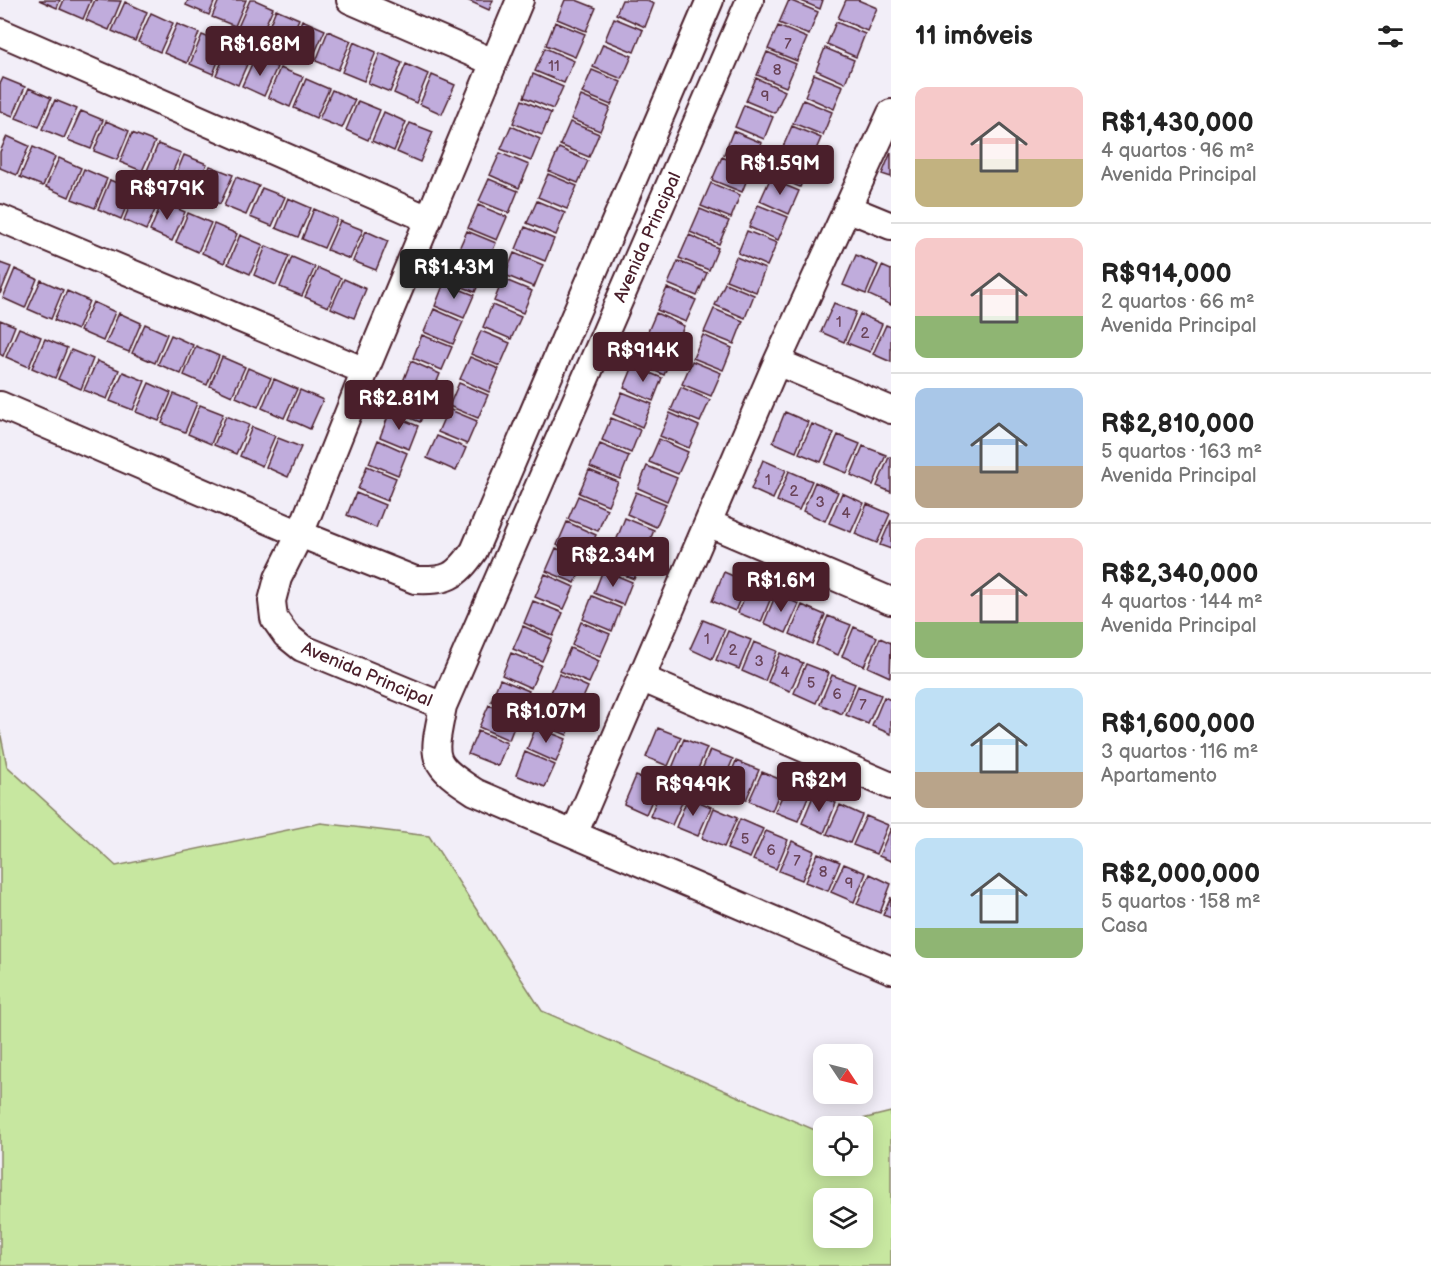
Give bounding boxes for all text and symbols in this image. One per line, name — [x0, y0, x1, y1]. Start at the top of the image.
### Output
icon: filters — [1374, 20, 1407, 53]
text: 11 imóveis — [915, 21, 1033, 52]
pin: R$1.68M — [205, 26, 315, 77]
text: R$1.68M — [219, 33, 301, 57]
house number: 7 — [784, 35, 792, 54]
house number: 11 — [548, 57, 560, 76]
house number: 8 — [773, 61, 782, 80]
house number: 9 — [761, 87, 769, 106]
text: R$1,430,000 — [1101, 108, 1254, 139]
icon: home — [963, 111, 1035, 183]
text: 4 quartos · 96 m² — [1101, 139, 1254, 163]
pin: R$1.59M — [725, 145, 835, 196]
text: R$1.59M — [740, 152, 820, 176]
text: Avenida Principal — [1101, 163, 1257, 187]
street label: Avenida Principal — [609, 169, 686, 305]
pin: R$979K — [118, 170, 216, 221]
text: R$979K — [130, 177, 204, 201]
pin: R$1.43M — [399, 249, 509, 300]
text: R$1.43M — [414, 256, 494, 280]
text: R$914,000 — [1101, 259, 1232, 290]
icon: home — [963, 262, 1035, 334]
text: 2 quartos · 66 m² — [1101, 290, 1255, 314]
house number: 1 — [836, 313, 842, 332]
text: Avenida Principal — [1101, 314, 1257, 338]
house number: 2 — [861, 324, 870, 343]
pin: R$914K — [594, 332, 692, 383]
text: R$914K — [607, 339, 679, 363]
pin: R$2.81M — [344, 380, 454, 431]
text: R$2.81M — [359, 387, 439, 411]
text: R$2,810,000 — [1101, 409, 1254, 440]
icon: home — [963, 412, 1035, 484]
text: 5 quartos · 163 m² — [1101, 440, 1262, 464]
text: Avenida Principal — [1101, 464, 1257, 488]
house number: 1 — [765, 471, 771, 490]
house number: 2 — [790, 482, 799, 501]
house number: 3 — [815, 493, 825, 512]
house number: 4 — [841, 504, 851, 523]
pin: R$2.34M — [558, 537, 668, 588]
text: R$2.34M — [571, 544, 655, 568]
text: R$2,340,000 — [1101, 559, 1258, 590]
pin: R$1.6M — [732, 562, 830, 613]
icon: home — [963, 562, 1035, 634]
text: R$1.6M — [746, 569, 816, 593]
text: 4 quartos · 144 m² — [1101, 590, 1263, 614]
text: Avenida Principal — [1101, 614, 1257, 638]
house number: 1 — [704, 630, 710, 649]
street label: Avenida Principal — [298, 637, 435, 711]
house number: 2 — [729, 641, 738, 660]
house number: 3 — [754, 652, 764, 671]
house number: 4 — [780, 663, 790, 682]
house number: 5 — [807, 674, 815, 693]
house number: 6 — [832, 685, 842, 704]
pin: R$1.07M — [491, 693, 601, 744]
house number: 7 — [859, 696, 867, 715]
text: R$1.07M — [506, 700, 586, 724]
text: R$1,600,000 — [1101, 709, 1255, 740]
icon: home — [963, 712, 1035, 784]
text: 3 quartos · 116 m² — [1101, 740, 1258, 764]
pin: R$2M — [783, 762, 855, 813]
text: Apartamento — [1101, 764, 1217, 788]
pin: R$949K — [644, 766, 742, 817]
text: R$2M — [791, 769, 847, 793]
text: R$949K — [655, 773, 731, 797]
house number: 5 — [741, 830, 749, 849]
house number: 6 — [766, 841, 776, 860]
house number: 7 — [793, 852, 801, 871]
text: R$2,000,000 — [1101, 859, 1260, 890]
icon: home — [963, 862, 1035, 934]
house number: 8 — [819, 863, 828, 882]
house number: 9 — [845, 874, 853, 893]
text: 5 quartos · 158 m² — [1101, 890, 1261, 914]
text: Casa — [1101, 914, 1148, 938]
north arrow — [813, 1044, 873, 1104]
map controls — [813, 1044, 873, 1248]
button: locate — [813, 1116, 873, 1176]
button: layers — [813, 1188, 873, 1248]

